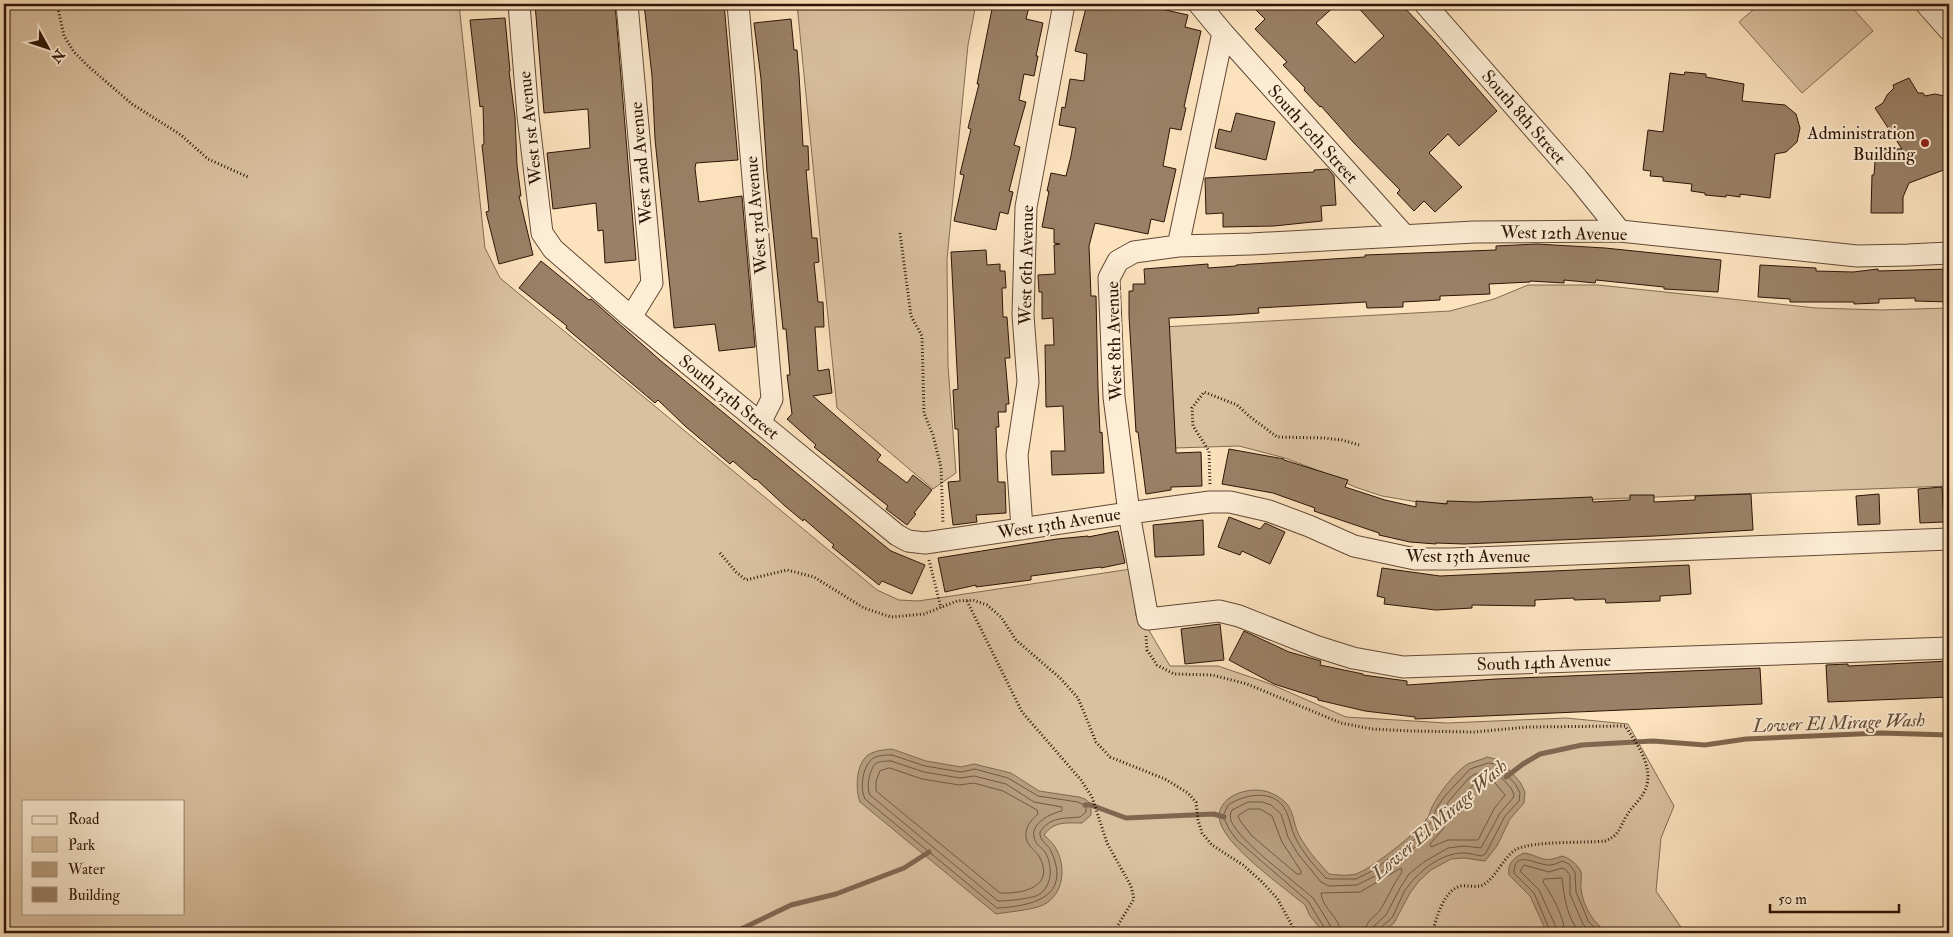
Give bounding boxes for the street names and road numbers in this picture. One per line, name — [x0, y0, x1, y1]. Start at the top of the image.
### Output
street label: South 8th Street — [1476, 65, 1571, 169]
street label: West 1st Avenue — [513, 69, 548, 187]
street label: South 10th Street — [1262, 80, 1363, 189]
street label: West 2nd Avenue — [625, 100, 658, 226]
street label: West 3rd Avenue — [740, 155, 773, 276]
street label: West 6th Avenue — [1014, 204, 1039, 326]
street label: West 12th Avenue — [1499, 221, 1628, 246]
street label: West 8th Avenue — [1101, 280, 1128, 402]
street label: South 13th Street — [674, 350, 784, 445]
street label: West 13th Avenue — [995, 502, 1123, 545]
street label: West 13th Avenue — [1405, 545, 1531, 568]
street label: South 14th Avenue — [1477, 649, 1612, 676]

